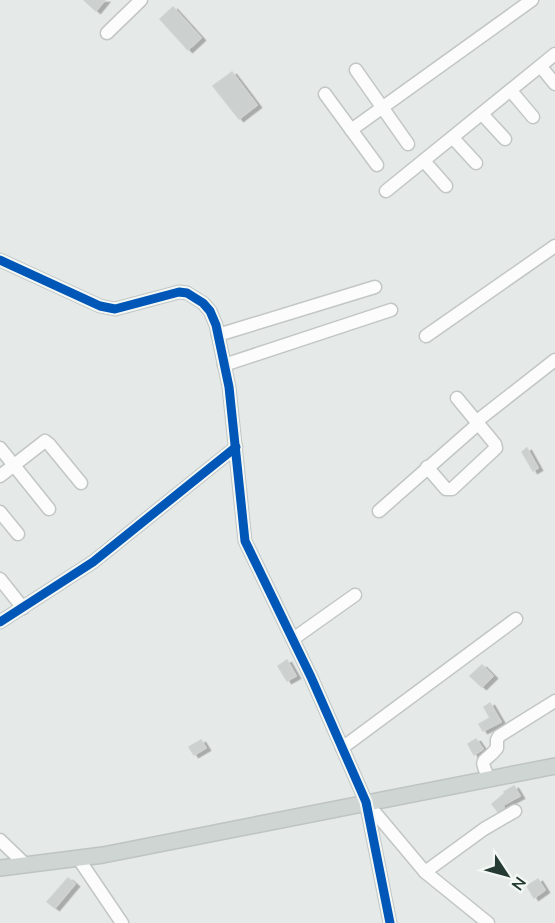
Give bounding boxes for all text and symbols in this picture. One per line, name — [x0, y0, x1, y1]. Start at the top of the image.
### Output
north arrow — [477, 845, 537, 905]
text: N — [506, 872, 531, 895]

